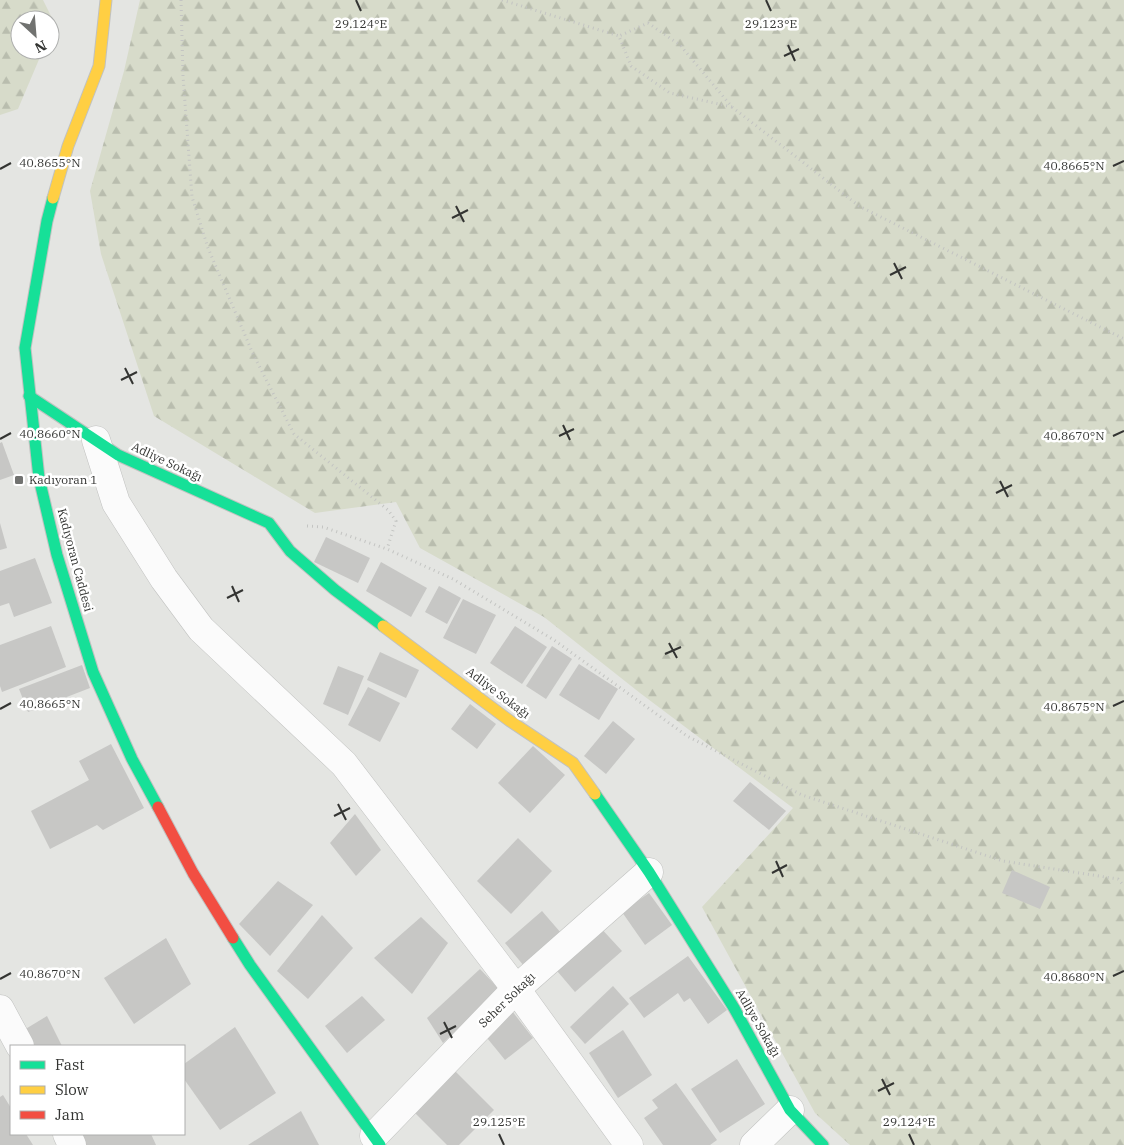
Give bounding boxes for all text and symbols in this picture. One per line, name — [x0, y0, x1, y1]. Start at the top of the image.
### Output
north arrow — [10, 10, 60, 60]
text: 29.124°E — [335, 16, 387, 31]
text: 29.123°E — [745, 16, 797, 31]
text: N — [32, 36, 50, 57]
text: 40.8655°N — [19, 155, 81, 170]
text: 40.8665°N — [1043, 158, 1105, 173]
text: 40.8660°N — [19, 426, 81, 441]
text: 40.8670°N — [1043, 428, 1105, 443]
street label: Adliye Sokağı — [130, 439, 205, 484]
place label: Kadıyoran 1 — [29, 472, 98, 487]
marker: Kadıyoran 1 — [13, 474, 25, 486]
street label: Kadıyoran Caddesi — [54, 507, 97, 613]
street label: Adliye Sokağı — [463, 664, 533, 722]
text: 40.8665°N — [19, 696, 81, 711]
text: 40.8675°N — [1043, 699, 1105, 714]
text: 40.8670°N — [19, 966, 81, 981]
street label: Seher Sokağı — [475, 969, 538, 1030]
text: 40.8680°N — [1043, 969, 1105, 984]
street label: Adliye Sokağı — [733, 986, 784, 1060]
legend — [10, 1045, 185, 1135]
text: Fast — [55, 1055, 85, 1074]
text: Slow — [55, 1080, 89, 1099]
text: Jam — [55, 1105, 84, 1124]
text: 29.125°E — [473, 1114, 525, 1129]
text: 29.124°E — [883, 1114, 935, 1129]

